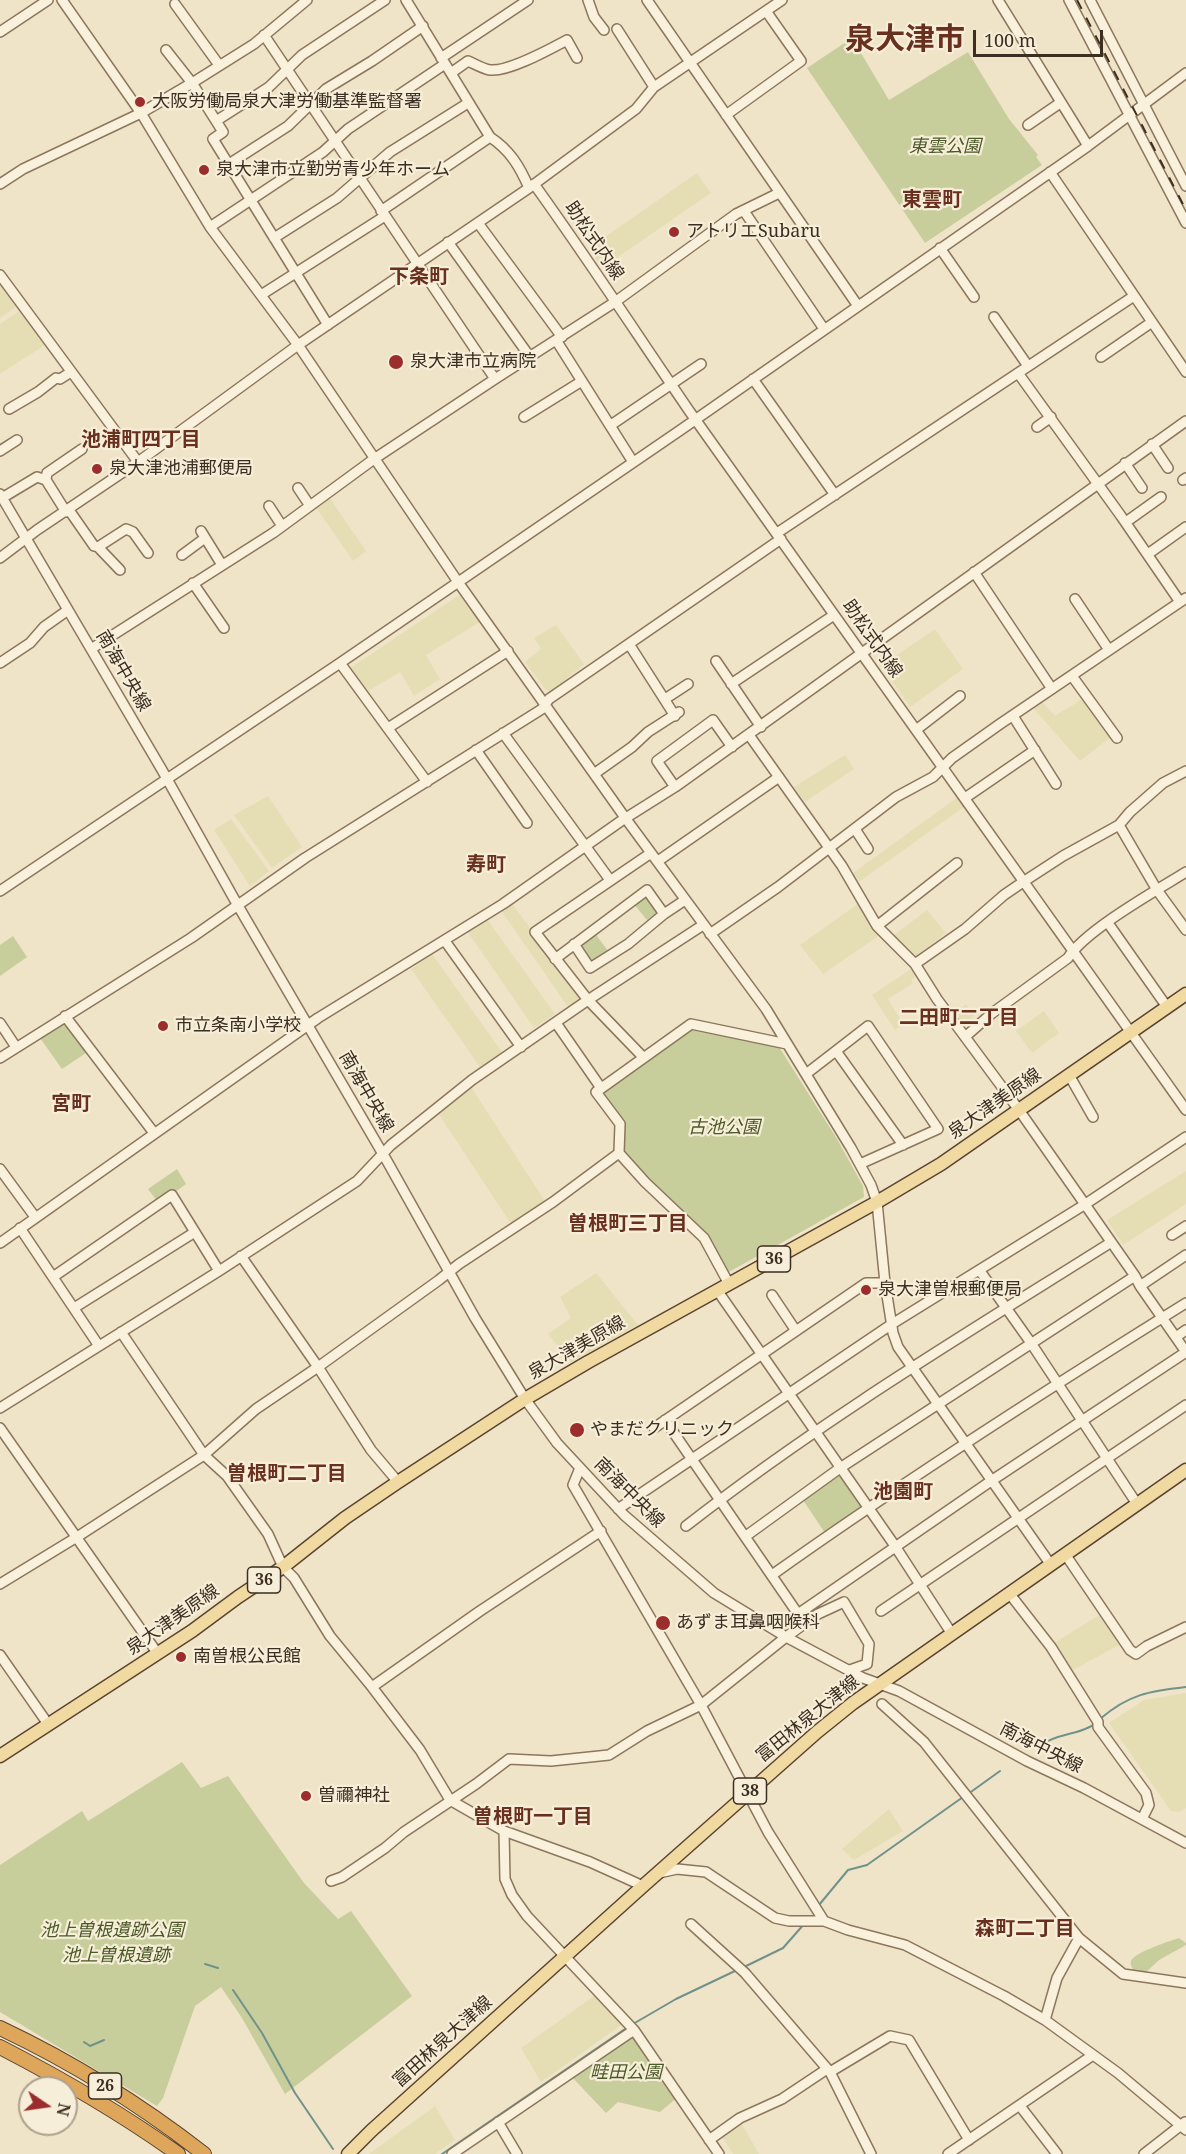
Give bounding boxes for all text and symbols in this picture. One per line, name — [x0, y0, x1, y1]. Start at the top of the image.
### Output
scale bar — [976, 18, 1106, 56]
district label: 泉大津市 — [845, 22, 965, 58]
text: 100 m — [984, 28, 1036, 52]
place label: 大阪労働局泉大津労働基準監督署 — [152, 91, 422, 113]
marker: 大阪労働局泉大津労働基準監督署 — [133, 95, 147, 109]
park label: 東雲公園 — [909, 136, 981, 158]
place label: 泉大津市立勤労青少年ホーム — [216, 159, 450, 181]
marker: 泉大津市立勤労青少年ホーム — [197, 163, 211, 177]
district label: 東雲町 — [902, 188, 962, 212]
street label: 助松式内線 — [560, 198, 628, 284]
place label: アトリエSubaru — [686, 221, 820, 243]
marker: アトリエSubaru — [667, 225, 681, 239]
district label: 下条町 — [389, 265, 449, 289]
place label: 泉大津市立病院 — [410, 351, 536, 373]
marker: 泉大津市立病院 — [387, 353, 405, 371]
district label: 池浦町四丁目 — [81, 428, 201, 452]
place label: 泉大津池浦郵便局 — [109, 458, 253, 480]
marker: 泉大津池浦郵便局 — [90, 462, 104, 476]
street label: 助松式内線 — [837, 596, 907, 682]
street label: 南海中央線 — [91, 627, 155, 715]
district label: 寿町 — [466, 853, 506, 877]
district label: 二田町二丁目 — [899, 1006, 1019, 1030]
place label: 市立条南小学校 — [175, 1015, 301, 1037]
marker: 市立条南小学校 — [156, 1019, 170, 1033]
street label: 南海中央線 — [334, 1048, 398, 1136]
street label: 泉大津美原線 — [945, 1064, 1045, 1144]
district label: 宮町 — [51, 1092, 91, 1116]
park label: 古池公園 — [688, 1117, 760, 1139]
district label: 曽根町三丁目 — [568, 1212, 688, 1236]
road number: 36 — [758, 1246, 790, 1272]
place label: 泉大津曽根郵便局 — [878, 1279, 1022, 1301]
marker: 泉大津曽根郵便局 — [859, 1283, 873, 1297]
street label: 泉大津美原線 — [525, 1312, 629, 1384]
place label: やまだクリニック — [590, 1419, 734, 1441]
marker: やまだクリニック — [568, 1421, 586, 1439]
street label: 南海中央線 — [590, 1454, 668, 1532]
district label: 曽根町二丁目 — [227, 1462, 347, 1486]
district label: 池園町 — [873, 1480, 933, 1504]
road number: 36 — [248, 1567, 280, 1593]
street label: 泉大津美原線 — [123, 1580, 223, 1660]
place label: あずま耳鼻咽喉科 — [676, 1612, 820, 1634]
marker: あずま耳鼻咽喉科 — [654, 1614, 672, 1632]
place label: 南曽根公民館 — [193, 1646, 301, 1668]
marker: 南曽根公民館 — [174, 1650, 188, 1664]
street label: 富田林泉大津線 — [752, 1671, 864, 1767]
street label: 南海中央線 — [996, 1718, 1086, 1778]
road number: 38 — [734, 1778, 766, 1804]
place label: 曽禰神社 — [318, 1785, 390, 1807]
marker: 曽禰神社 — [299, 1789, 313, 1803]
district label: 曽根町一丁目 — [473, 1805, 593, 1829]
district label: 森町二丁目 — [975, 1917, 1075, 1941]
park label: 池上曽根遺跡公園 — [40, 1920, 184, 1942]
park label: 池上曽根遺跡 — [62, 1945, 170, 1967]
street label: 富田林泉大津線 — [389, 1992, 497, 2092]
park label: 畦田公園 — [590, 2062, 662, 2084]
road number: 26 — [88, 2073, 122, 2099]
north arrow — [18, 2076, 78, 2136]
text: N — [51, 2101, 76, 2118]

